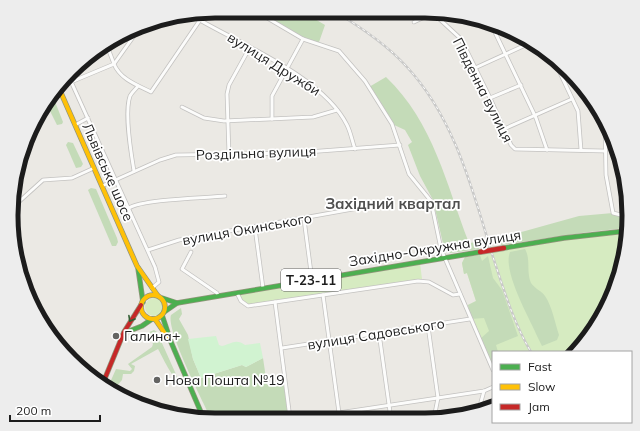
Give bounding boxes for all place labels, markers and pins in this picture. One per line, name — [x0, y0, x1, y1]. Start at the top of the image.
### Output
place label: Галина+ — [124, 327, 180, 345]
marker: Галина+ — [111, 331, 121, 341]
place label: Нова Пошта №19 — [165, 371, 285, 389]
marker: Нова Пошта №19 — [152, 375, 162, 385]

